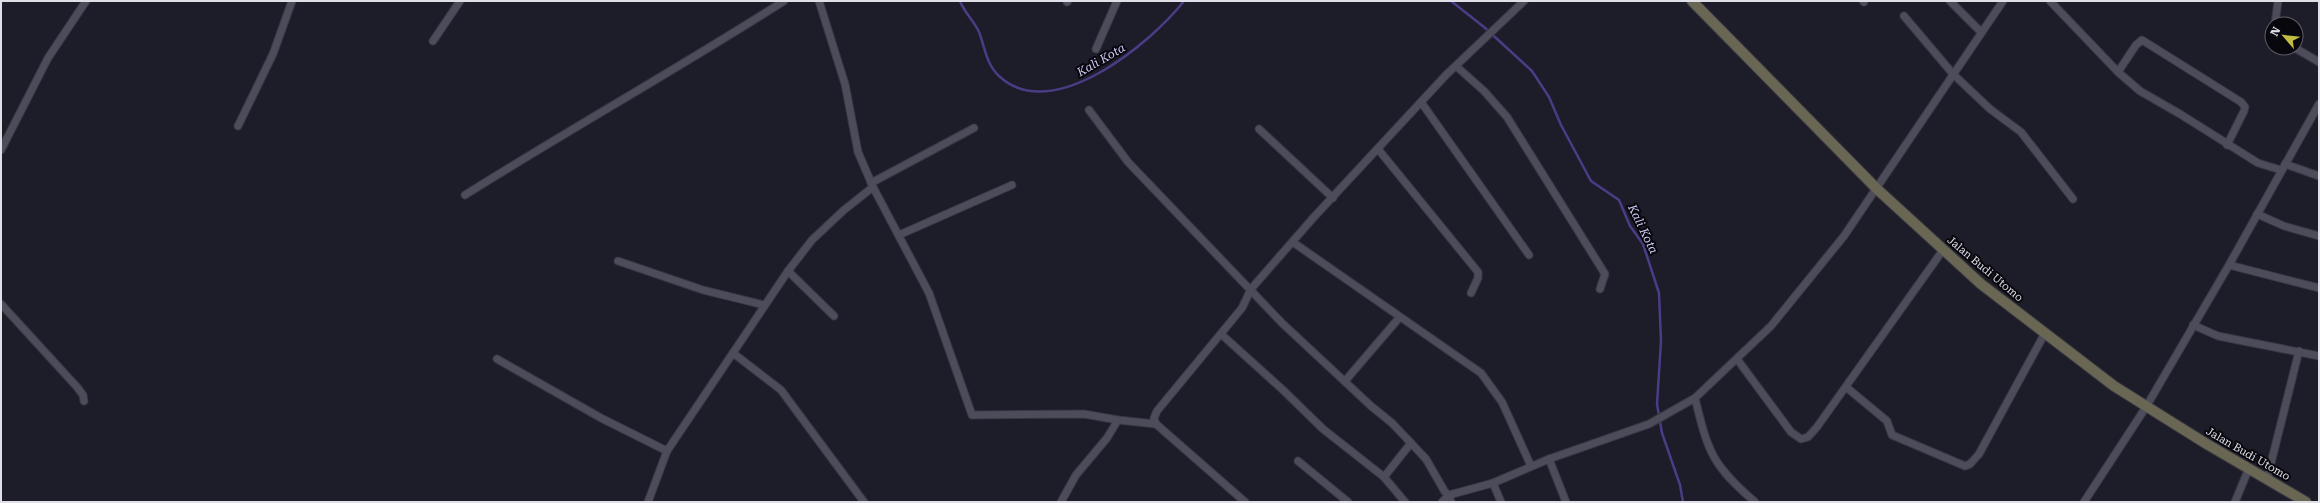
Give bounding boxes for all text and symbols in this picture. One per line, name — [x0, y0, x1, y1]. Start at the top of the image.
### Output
north arrow — [2264, 16, 2304, 56]
text: N — [2268, 24, 2284, 38]
water label: Kali Kota — [1074, 41, 1127, 80]
water label: Kali Kota — [1625, 201, 1661, 256]
street label: Jalan Budi Utomo — [1944, 234, 2026, 305]
street label: Jalan Budi Utomo — [2204, 425, 2293, 483]

